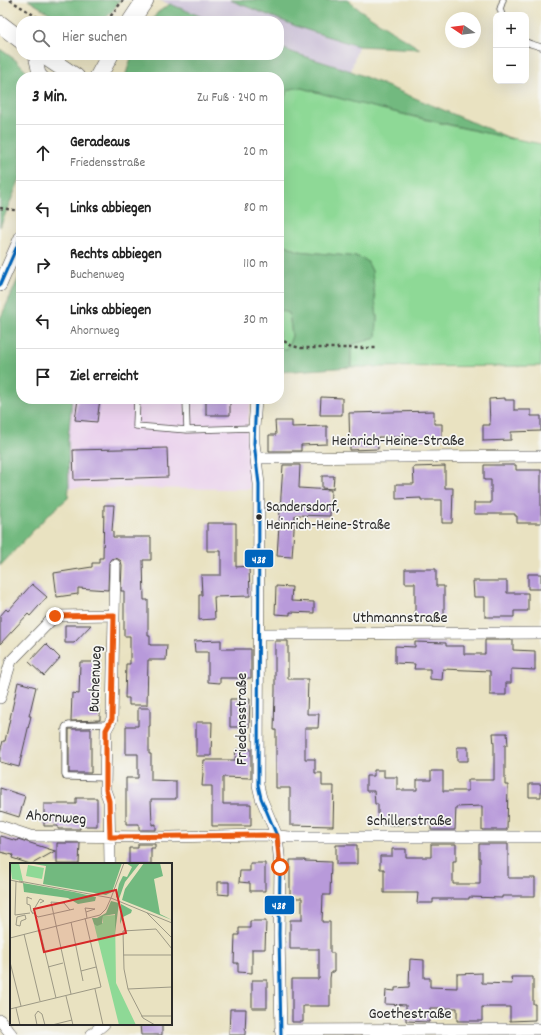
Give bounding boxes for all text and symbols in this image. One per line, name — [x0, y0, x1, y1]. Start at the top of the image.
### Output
north arrow — [445, 12, 481, 48]
map controls — [493, 12, 529, 84]
button: + — [493, 12, 529, 48]
search box — [16, 16, 284, 60]
icon: search — [30, 27, 52, 49]
text: Hier suchen — [62, 27, 127, 49]
button: − — [493, 48, 529, 84]
text: 3 Min. — [32, 86, 67, 110]
text: Zu Fuß · 240 m — [197, 89, 268, 108]
text: Geradeaus — [70, 132, 130, 154]
icon: ahead — [32, 142, 54, 164]
text: 20 m — [243, 143, 268, 162]
text: Friedensstraße — [70, 154, 145, 173]
icon: left — [32, 198, 54, 220]
text: Links abbiegen — [70, 198, 151, 220]
text: 80 m — [244, 199, 268, 218]
text: Rechts abbiegen — [70, 244, 162, 266]
icon: right — [32, 254, 54, 276]
text: 110 m — [243, 255, 268, 274]
text: Buchenweg — [70, 266, 124, 285]
text: Links abbiegen — [70, 300, 151, 322]
icon: left — [32, 310, 54, 332]
text: 30 m — [243, 311, 268, 330]
text: Ahornweg — [70, 322, 119, 341]
icon: arrive — [32, 366, 54, 388]
text: Ziel erreicht — [70, 366, 138, 388]
street label: Heinrich-Heine-Straße — [332, 430, 464, 453]
place label: Sandersdorf, Heinrich-Heine-Straße — [266, 497, 391, 537]
marker: Sandersdorf, Heinrich-Heine-Straße — [254, 512, 264, 522]
line badge: 438 — [244, 549, 274, 568]
text: 438 — [252, 553, 267, 569]
route end — [46, 607, 64, 625]
street label: Uthmannstraße — [353, 607, 447, 630]
street label: Buchenweg — [83, 645, 109, 713]
street label: Friedensstraße — [231, 673, 254, 765]
street label: Ahornweg — [25, 804, 87, 832]
street label: Schillerstraße — [366, 810, 452, 833]
route start — [271, 858, 289, 876]
inset map — [10, 863, 172, 1025]
line badge: 438 — [264, 895, 295, 915]
text: 438 — [272, 899, 287, 915]
street label: Goethestraße — [368, 1003, 452, 1026]

